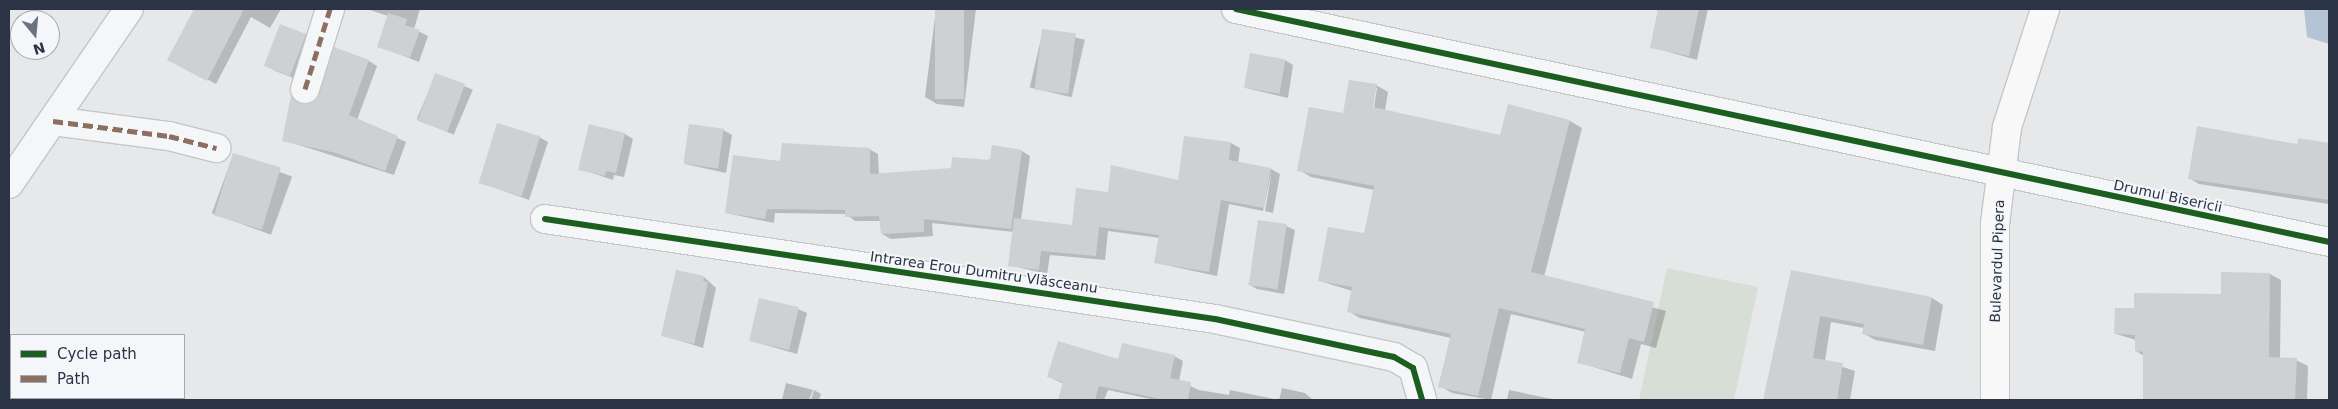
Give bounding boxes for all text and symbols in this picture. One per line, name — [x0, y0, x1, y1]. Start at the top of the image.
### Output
north arrow — [10, 10, 60, 60]
text: N — [31, 39, 47, 58]
street label: Drumul Bisericii — [2112, 176, 2224, 216]
street label: Bulevardul Pipera — [1986, 199, 2008, 323]
street label: Intrarea Erou Dumitru Vlăsceanu — [869, 248, 1099, 296]
legend — [10, 334, 185, 399]
text: Cycle path — [57, 345, 137, 363]
text: Path — [57, 370, 90, 388]

